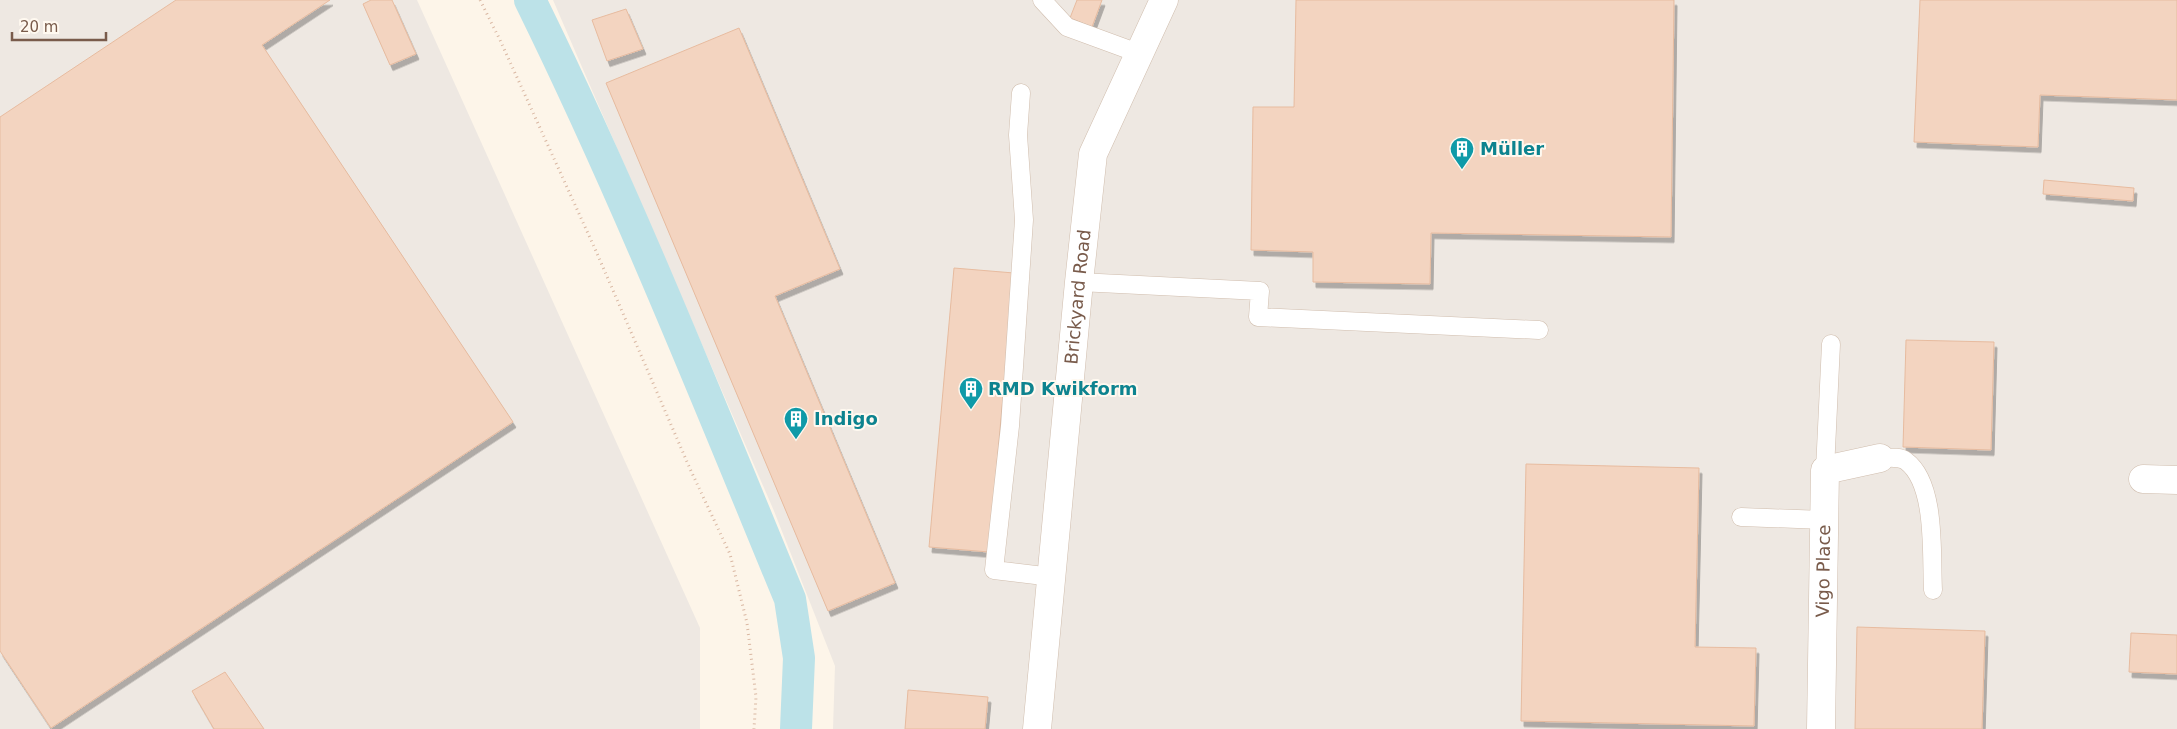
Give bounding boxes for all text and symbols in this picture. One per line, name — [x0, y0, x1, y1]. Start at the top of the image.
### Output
scale bar — [12, 10, 106, 42]
text: 20 m — [20, 18, 58, 36]
building icon: Müller — [1449, 136, 1475, 170]
place label: Müller — [1480, 138, 1544, 159]
street label: Brickyard Road — [1060, 228, 1095, 365]
building icon: RMD Kwikform — [958, 376, 984, 410]
place label: RMD Kwikform — [988, 378, 1138, 399]
building icon: Indigo — [783, 406, 809, 440]
place label: Indigo — [814, 408, 878, 429]
street label: Vigo Place — [1812, 524, 1834, 618]

